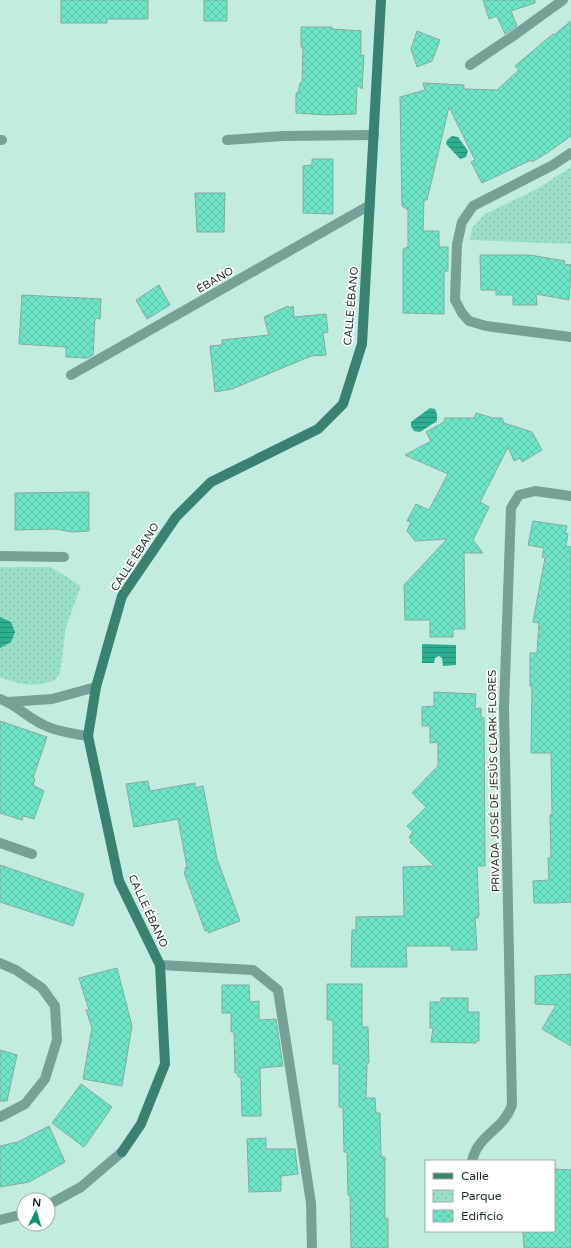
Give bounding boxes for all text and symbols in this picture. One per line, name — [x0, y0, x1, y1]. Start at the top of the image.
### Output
street label: ÉBANO — [194, 263, 236, 296]
street label: CALLE ÉBANO — [340, 266, 361, 346]
street label: CALLE ÉBANO — [107, 520, 162, 594]
street label: PRIVADA JOSÉ DE JESÚS CLARK FLORES — [485, 670, 502, 892]
street label: CALLE ÉBANO — [125, 872, 172, 950]
legend — [425, 1160, 555, 1232]
text: Calle — [461, 1169, 489, 1183]
text: Parque — [461, 1189, 502, 1203]
north arrow — [16, 1192, 56, 1232]
text: N — [32, 1196, 42, 1209]
text: Edificio — [461, 1209, 503, 1223]

